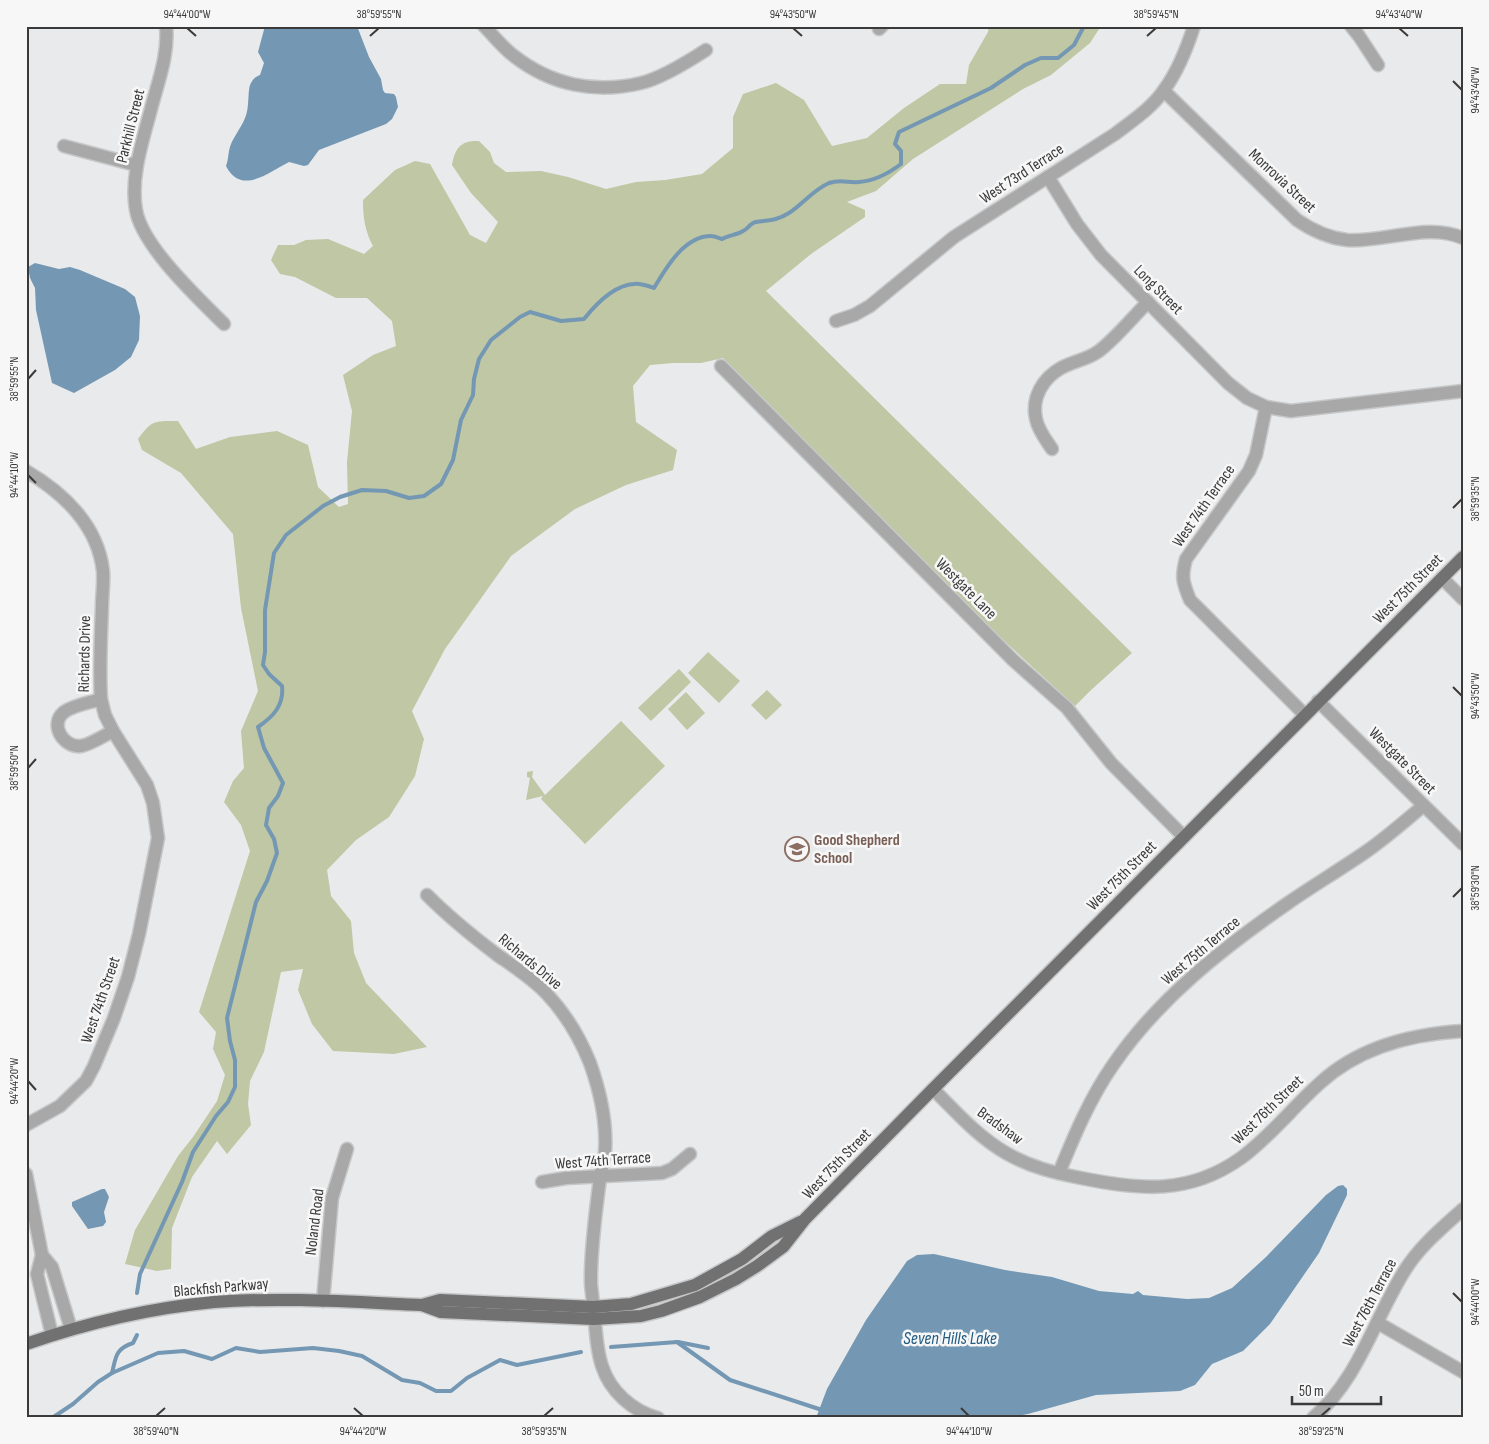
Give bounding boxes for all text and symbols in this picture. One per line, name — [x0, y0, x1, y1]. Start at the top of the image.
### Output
text: 94°44'00"W — [163, 7, 211, 22]
text: 38°59'55"N — [357, 7, 401, 22]
text: 94°43'50"W — [770, 7, 816, 22]
text: 38°59'45"N — [1133, 7, 1179, 22]
text: 94°43'40"W — [1376, 7, 1423, 22]
text: 94°43'40"W — [1468, 66, 1483, 113]
street label: Parkhill Street — [113, 87, 149, 165]
street label: West 73rd Terrace — [977, 140, 1067, 208]
street label: Monrovia Street — [1244, 145, 1320, 217]
street label: Long Street — [1129, 261, 1187, 319]
text: 38°59'55"N — [7, 357, 22, 401]
text: 94°44'10"W — [7, 452, 22, 498]
street label: West 74th Terrace — [1169, 461, 1239, 551]
text: 38°59'35"N — [1468, 476, 1483, 522]
street label: West 75th Street — [1369, 550, 1447, 628]
street label: Westgate Lane — [931, 554, 1001, 624]
street label: Richards Drive — [75, 615, 95, 693]
text: 94°43'50"W — [1468, 673, 1483, 719]
street label: Westgate Street — [1365, 724, 1440, 799]
text: 38°59'50"N — [7, 745, 22, 791]
place label: Good Shepherd School — [814, 831, 900, 868]
school or university icon: Good Shepherd School — [784, 836, 810, 862]
street label: West 75th Street — [1083, 837, 1161, 915]
text: 38°59'30"N — [1468, 865, 1483, 911]
street label: West 75th Terrace — [1158, 913, 1244, 989]
street label: Richards Drive — [494, 930, 566, 994]
street label: West 74th Street — [77, 954, 125, 1046]
text: 94°44'20"W — [7, 1057, 22, 1104]
street label: West 76th Street — [1229, 1071, 1307, 1149]
street label: Bradshaw — [973, 1103, 1027, 1149]
street label: West 75th Street — [799, 1125, 875, 1203]
street label: West 74th Terrace — [554, 1148, 652, 1174]
street label: Noland Road — [302, 1188, 328, 1256]
street label: West 76th Terrace — [1339, 1256, 1401, 1350]
street label: Blackfish Parkway — [173, 1274, 269, 1302]
text: 94°44'00"W — [1468, 1278, 1483, 1326]
water label: Seven Hills Lake — [903, 1328, 997, 1349]
scale bar — [1292, 1374, 1380, 1406]
text: 50 m — [1299, 1382, 1324, 1401]
text: 38°59'40"N — [133, 1424, 179, 1439]
text: 94°44'20"W — [340, 1424, 387, 1439]
text: 38°59'35"N — [521, 1424, 567, 1439]
text: 94°44'10"W — [946, 1424, 992, 1439]
text: 38°59'25"N — [1298, 1424, 1344, 1439]

